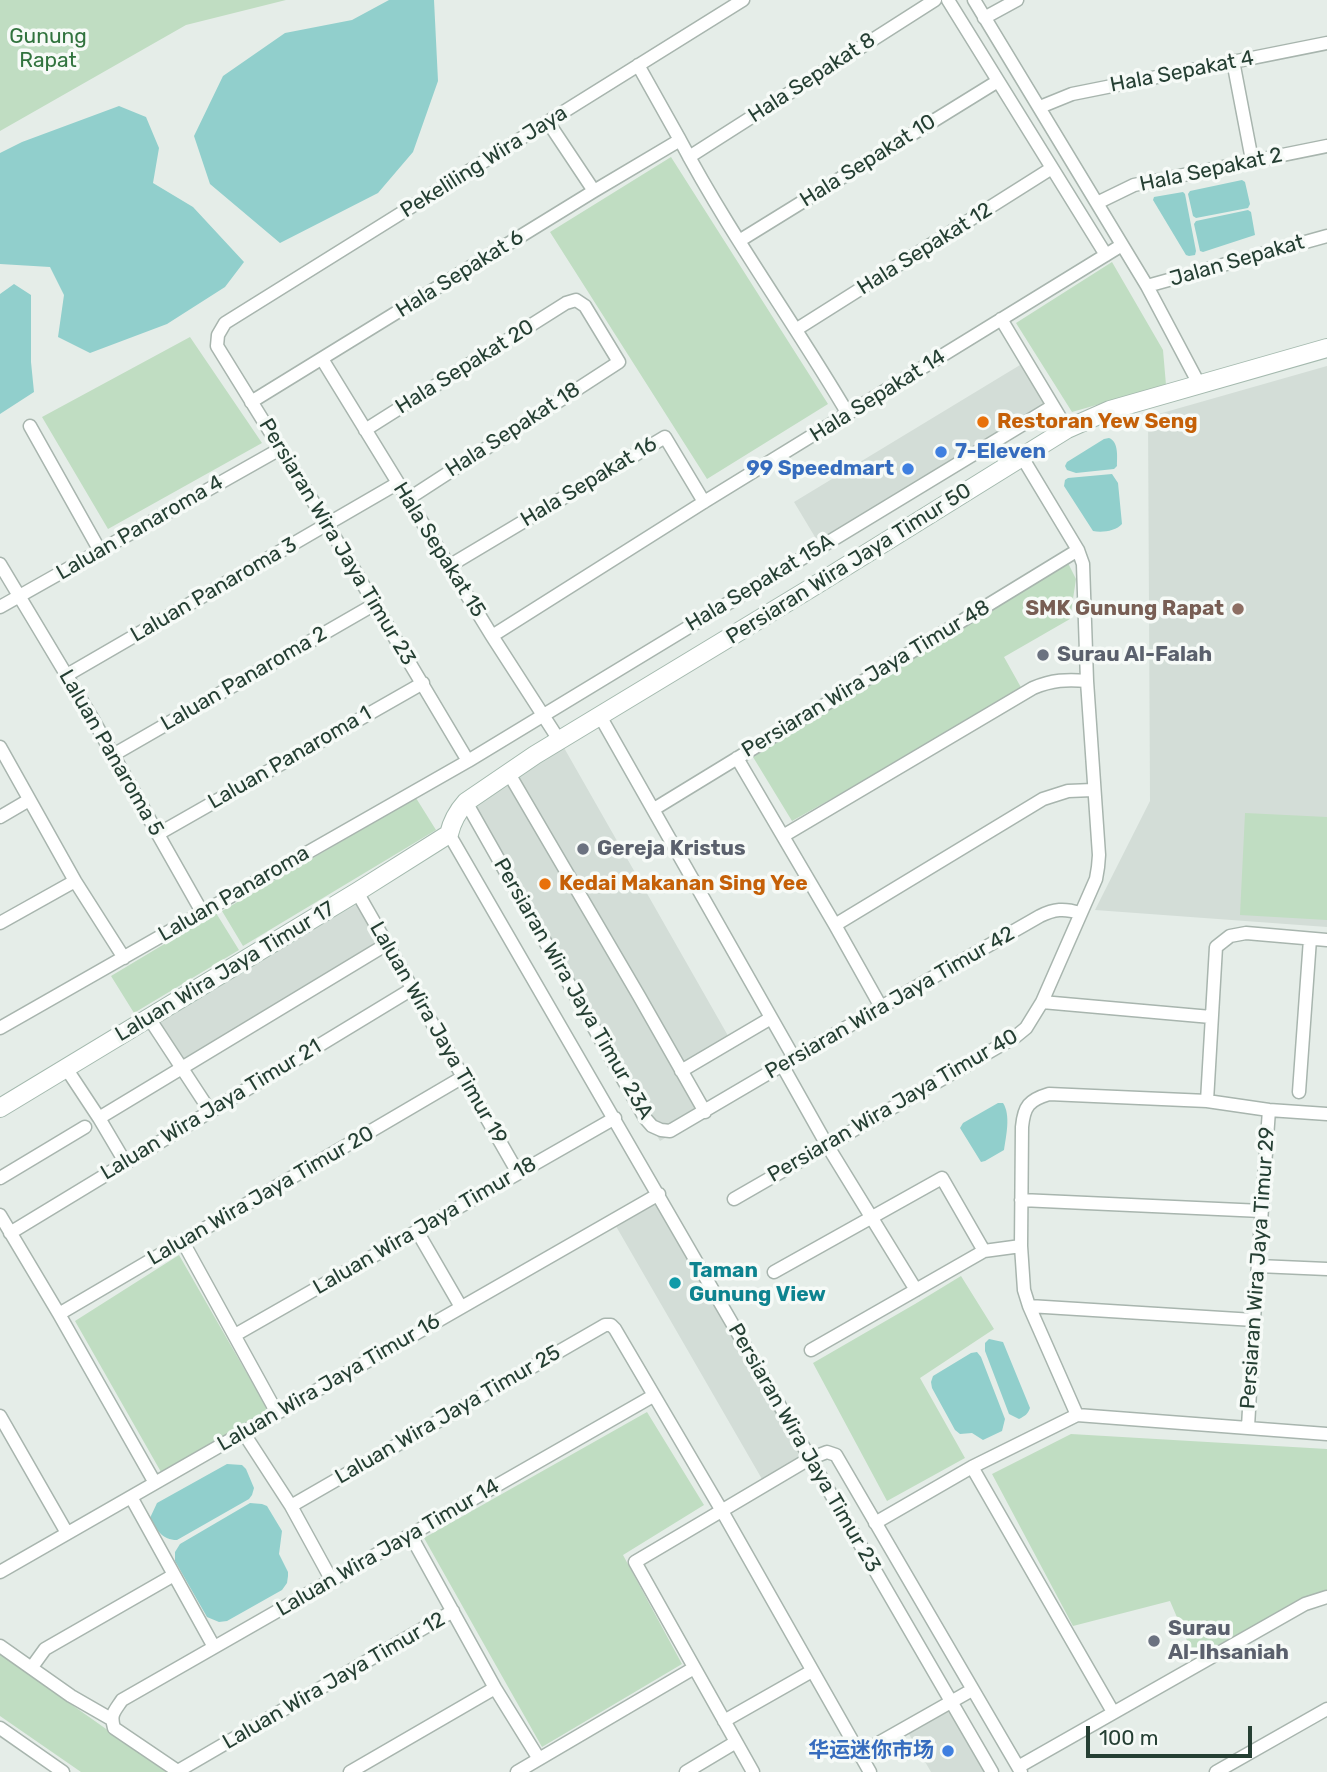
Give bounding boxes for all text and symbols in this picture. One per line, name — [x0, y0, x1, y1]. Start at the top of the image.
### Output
park label: Gunung Rapat — [9, 24, 87, 74]
street label: Hala Sepakat 8 — [744, 28, 880, 128]
street label: Hala Sepakat 4 — [1108, 46, 1256, 98]
street label: Pekeliling Wira Jaya — [396, 101, 572, 223]
street label: Hala Sepakat 10 — [796, 109, 940, 213]
street label: Hala Sepakat 2 — [1137, 143, 1285, 197]
street label: Hala Sepakat 12 — [853, 197, 997, 301]
street label: Hala Sepakat 6 — [392, 225, 528, 323]
street label: Jalan Sepakat — [1167, 230, 1307, 292]
street label: Hala Sepakat 20 — [391, 314, 539, 420]
street label: Hala Sepakat 14 — [806, 344, 950, 448]
street label: Hala Sepakat 18 — [441, 377, 585, 483]
place label: Restoran Yew Seng — [997, 409, 1198, 435]
street label: Persiaran Wira Jaya Timur 23 — [253, 414, 421, 670]
marker: Restoran Yew Seng — [975, 414, 991, 430]
street label: Hala Sepakat 16 — [516, 431, 662, 533]
place label: 7-Eleven — [955, 439, 1046, 465]
marker: 7-Eleven — [933, 444, 949, 460]
place label: 99 Speedmart — [746, 456, 894, 482]
marker: 99 Speedmart — [900, 461, 916, 477]
street label: Laluan Panaroma 4 — [52, 470, 228, 586]
street label: Hala Sepakat 15 — [387, 478, 491, 622]
street label: Persiaran Wira Jaya Timur 50 — [722, 478, 976, 650]
street label: Hala Sepakat 15A — [681, 529, 839, 637]
street label: Laluan Panaroma 3 — [126, 532, 302, 648]
street label: Persiaran Wira Jaya Timur 48 — [737, 595, 995, 763]
place label: SMK Gunung Rapat — [1025, 596, 1224, 622]
marker: SMK Gunung Rapat — [1230, 601, 1246, 617]
street label: Laluan Panaroma 2 — [157, 621, 331, 737]
place label: Surau Al-Falah — [1057, 642, 1212, 668]
marker: Surau Al-Falah — [1035, 647, 1051, 663]
street label: Laluan Panaroma 5 — [53, 666, 169, 840]
street label: Laluan Panaroma 1 — [204, 701, 376, 815]
place label: Gereja Kristus — [597, 836, 746, 862]
street label: Laluan Panaroma — [154, 841, 314, 947]
marker: Gereja Kristus — [575, 841, 591, 857]
street label: Persiaran Wira Jaya Timur 23A — [488, 854, 658, 1124]
place label: Kedai Makanan Sing Yee — [559, 871, 808, 897]
marker: Kedai Makanan Sing Yee — [537, 876, 553, 892]
street label: Laluan Wira Jaya Timur 17 — [111, 897, 339, 1047]
street label: Laluan Wira Jaya Timur 19 — [364, 917, 512, 1149]
street label: Persiaran Wira Jaya Timur 42 — [761, 921, 1019, 1085]
street label: Persiaran Wira Jaya Timur 40 — [763, 1024, 1023, 1188]
street label: Laluan Wira Jaya Timur 21 — [96, 1034, 326, 1186]
street label: Laluan Wira Jaya Timur 20 — [143, 1121, 379, 1271]
street label: Persiaran Wira Jaya Timur 29 — [1236, 1126, 1280, 1410]
street label: Laluan Wira Jaya Timur 18 — [309, 1152, 541, 1300]
place label: Taman Gunung View — [689, 1258, 826, 1308]
marker: Taman Gunung View — [667, 1275, 683, 1291]
street label: Laluan Wira Jaya Timur 16 — [213, 1309, 445, 1457]
street label: Persiaran Wira Jaya Timur 23 — [722, 1319, 886, 1577]
street label: Laluan Wira Jaya Timur 25 — [331, 1340, 565, 1490]
street label: Laluan Wira Jaya Timur 14 — [272, 1474, 504, 1622]
street label: Laluan Wira Jaya Timur 12 — [218, 1607, 450, 1755]
place label: Surau Al-Ihsaniah — [1168, 1616, 1289, 1666]
marker: Surau Al-Ihsaniah — [1146, 1633, 1162, 1649]
scale bar — [1089, 1712, 1255, 1756]
text: 100 m — [1099, 1725, 1158, 1750]
place label: 华运迷你市场 — [808, 1738, 934, 1764]
marker: 华运迷你市场 — [940, 1743, 956, 1759]

